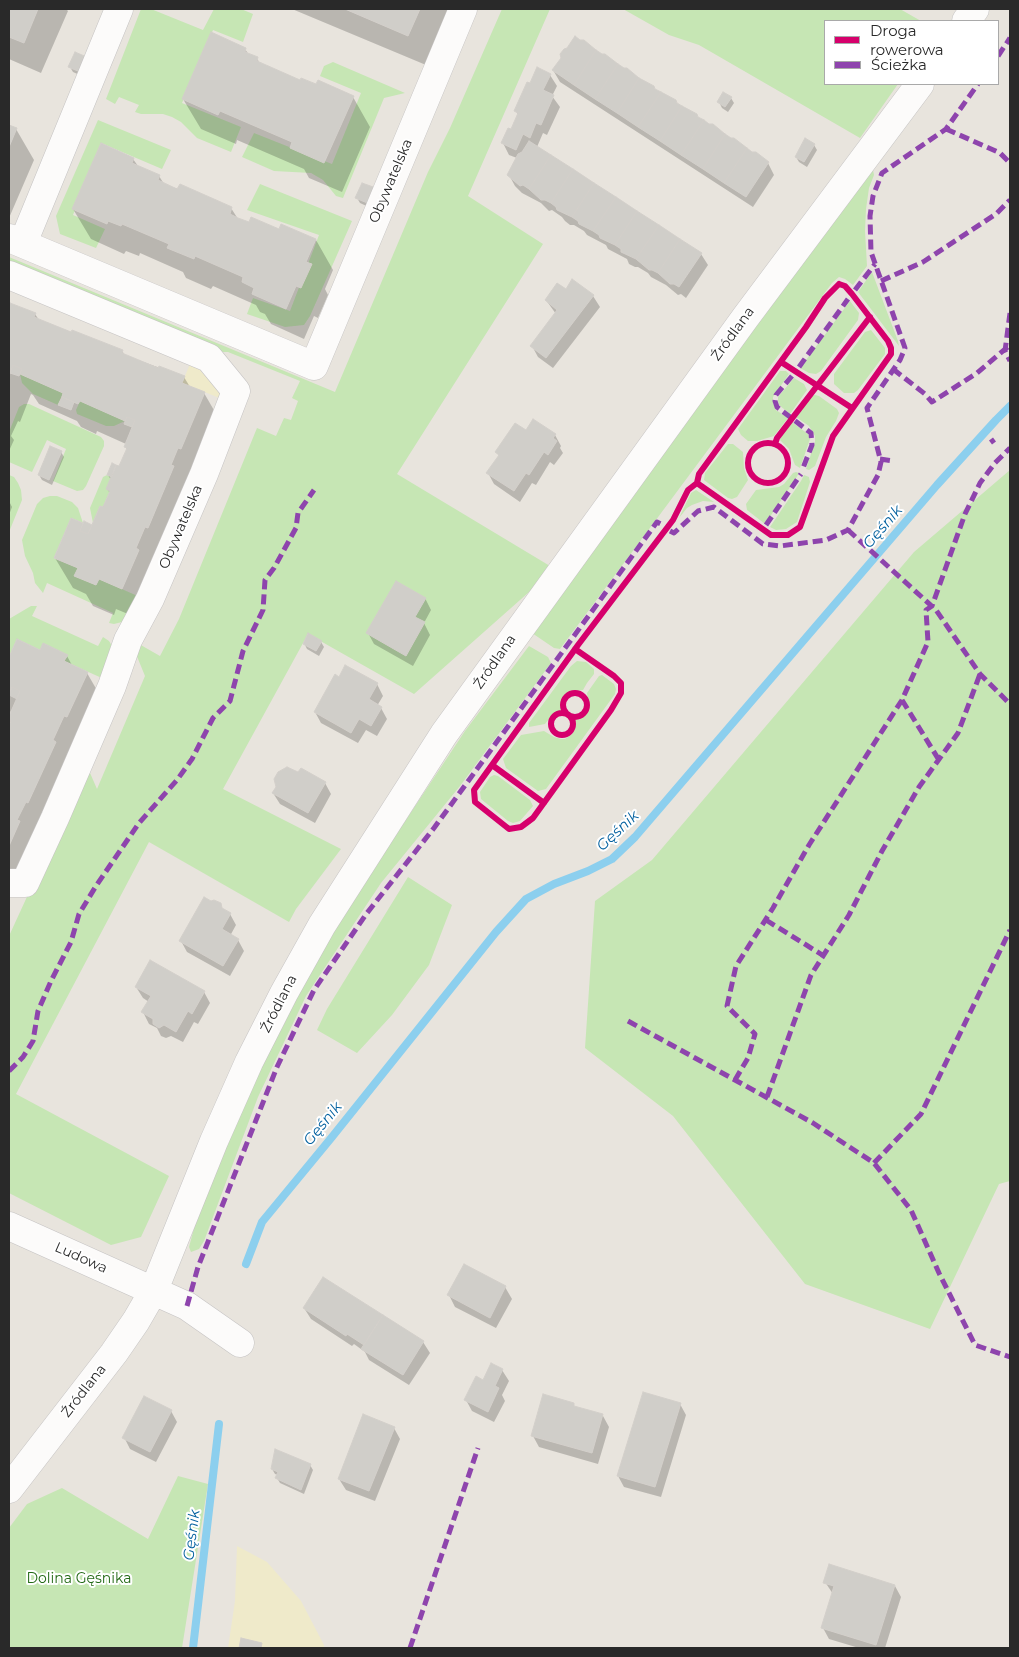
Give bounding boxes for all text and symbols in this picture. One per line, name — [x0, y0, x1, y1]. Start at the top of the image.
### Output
legend — [824, 20, 999, 85]
text: Droga rowerowa — [870, 21, 944, 59]
text: Ścieżka — [871, 55, 927, 74]
street label: Obywatelska — [366, 136, 416, 226]
street label: Źródlana — [708, 304, 758, 364]
street label: Obywatelska — [156, 482, 206, 572]
water label: Gęśnik — [859, 502, 907, 552]
street label: Źródlana — [470, 632, 520, 692]
water label: Gęśnik — [593, 807, 643, 855]
street label: Źródlana — [257, 972, 301, 1036]
water label: Gęśnik — [300, 1098, 346, 1150]
street label: Ludowa — [52, 1239, 110, 1277]
street label: Źródlana — [58, 1361, 110, 1421]
water label: Gęśnik — [180, 1509, 204, 1561]
park label: Dolina Gęśnika — [26, 1571, 132, 1587]

